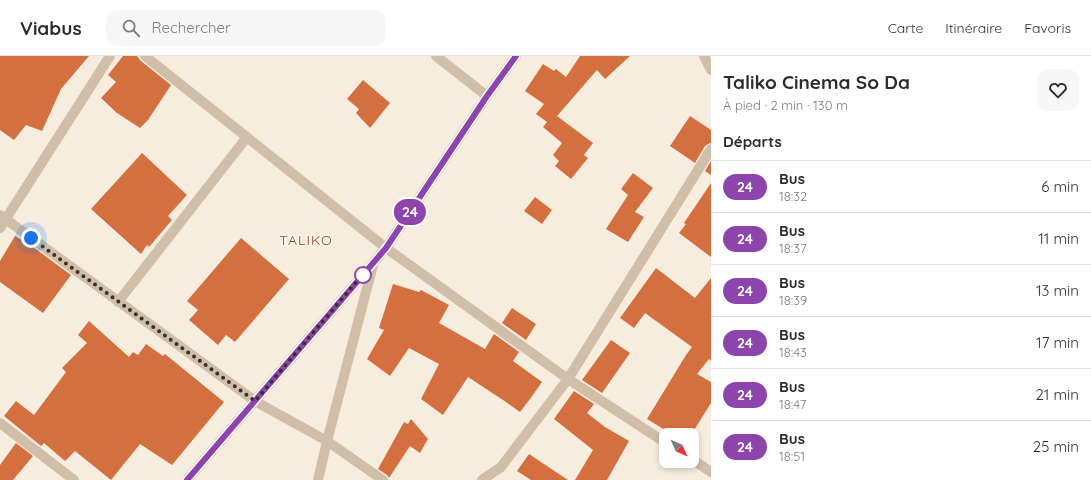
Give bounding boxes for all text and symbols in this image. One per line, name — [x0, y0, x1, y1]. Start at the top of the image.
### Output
search box — [106, 10, 386, 46]
text: Viabus — [20, 16, 82, 40]
icon: search — [120, 17, 142, 39]
text: Rechercher — [152, 18, 231, 37]
text: Carte — [888, 19, 923, 37]
text: Itinéraire — [945, 19, 1002, 37]
text: Favoris — [1024, 19, 1071, 37]
button: heart — [1037, 69, 1079, 111]
text: Taliko Cinema So Da — [723, 70, 910, 94]
text: À pied · 2 min · 130 m — [723, 97, 848, 113]
text: Départs — [723, 132, 782, 151]
text: Bus — [779, 169, 805, 188]
text: 6 min — [1041, 177, 1079, 196]
text: 24 — [737, 178, 753, 196]
text: 18:32 — [779, 188, 807, 204]
line badge: 24 — [392, 199, 428, 225]
text: 24 — [402, 203, 418, 221]
text: Bus — [779, 221, 805, 240]
your location — [21, 228, 41, 248]
text: 11 min — [1038, 229, 1079, 248]
text: 24 — [737, 230, 753, 248]
district label: TALIKO — [279, 231, 333, 249]
text: 18:37 — [779, 240, 807, 256]
unlabelled marker — [354, 266, 372, 284]
text: Bus — [779, 273, 805, 292]
text: 13 min — [1036, 281, 1079, 300]
text: 24 — [737, 282, 753, 300]
text: 18:39 — [779, 292, 807, 308]
text: Bus — [779, 325, 805, 344]
text: 17 min — [1036, 333, 1079, 352]
text: 24 — [737, 334, 753, 352]
text: 18:43 — [779, 344, 807, 360]
text: Bus — [779, 377, 805, 396]
text: 21 min — [1035, 385, 1079, 404]
text: 24 — [737, 386, 753, 404]
text: 18:47 — [779, 396, 806, 412]
north arrow — [659, 428, 699, 468]
map controls — [659, 428, 699, 468]
text: Bus — [779, 429, 805, 448]
text: 25 min — [1033, 437, 1079, 456]
text: 24 — [737, 438, 753, 456]
text: 18:51 — [779, 448, 805, 464]

